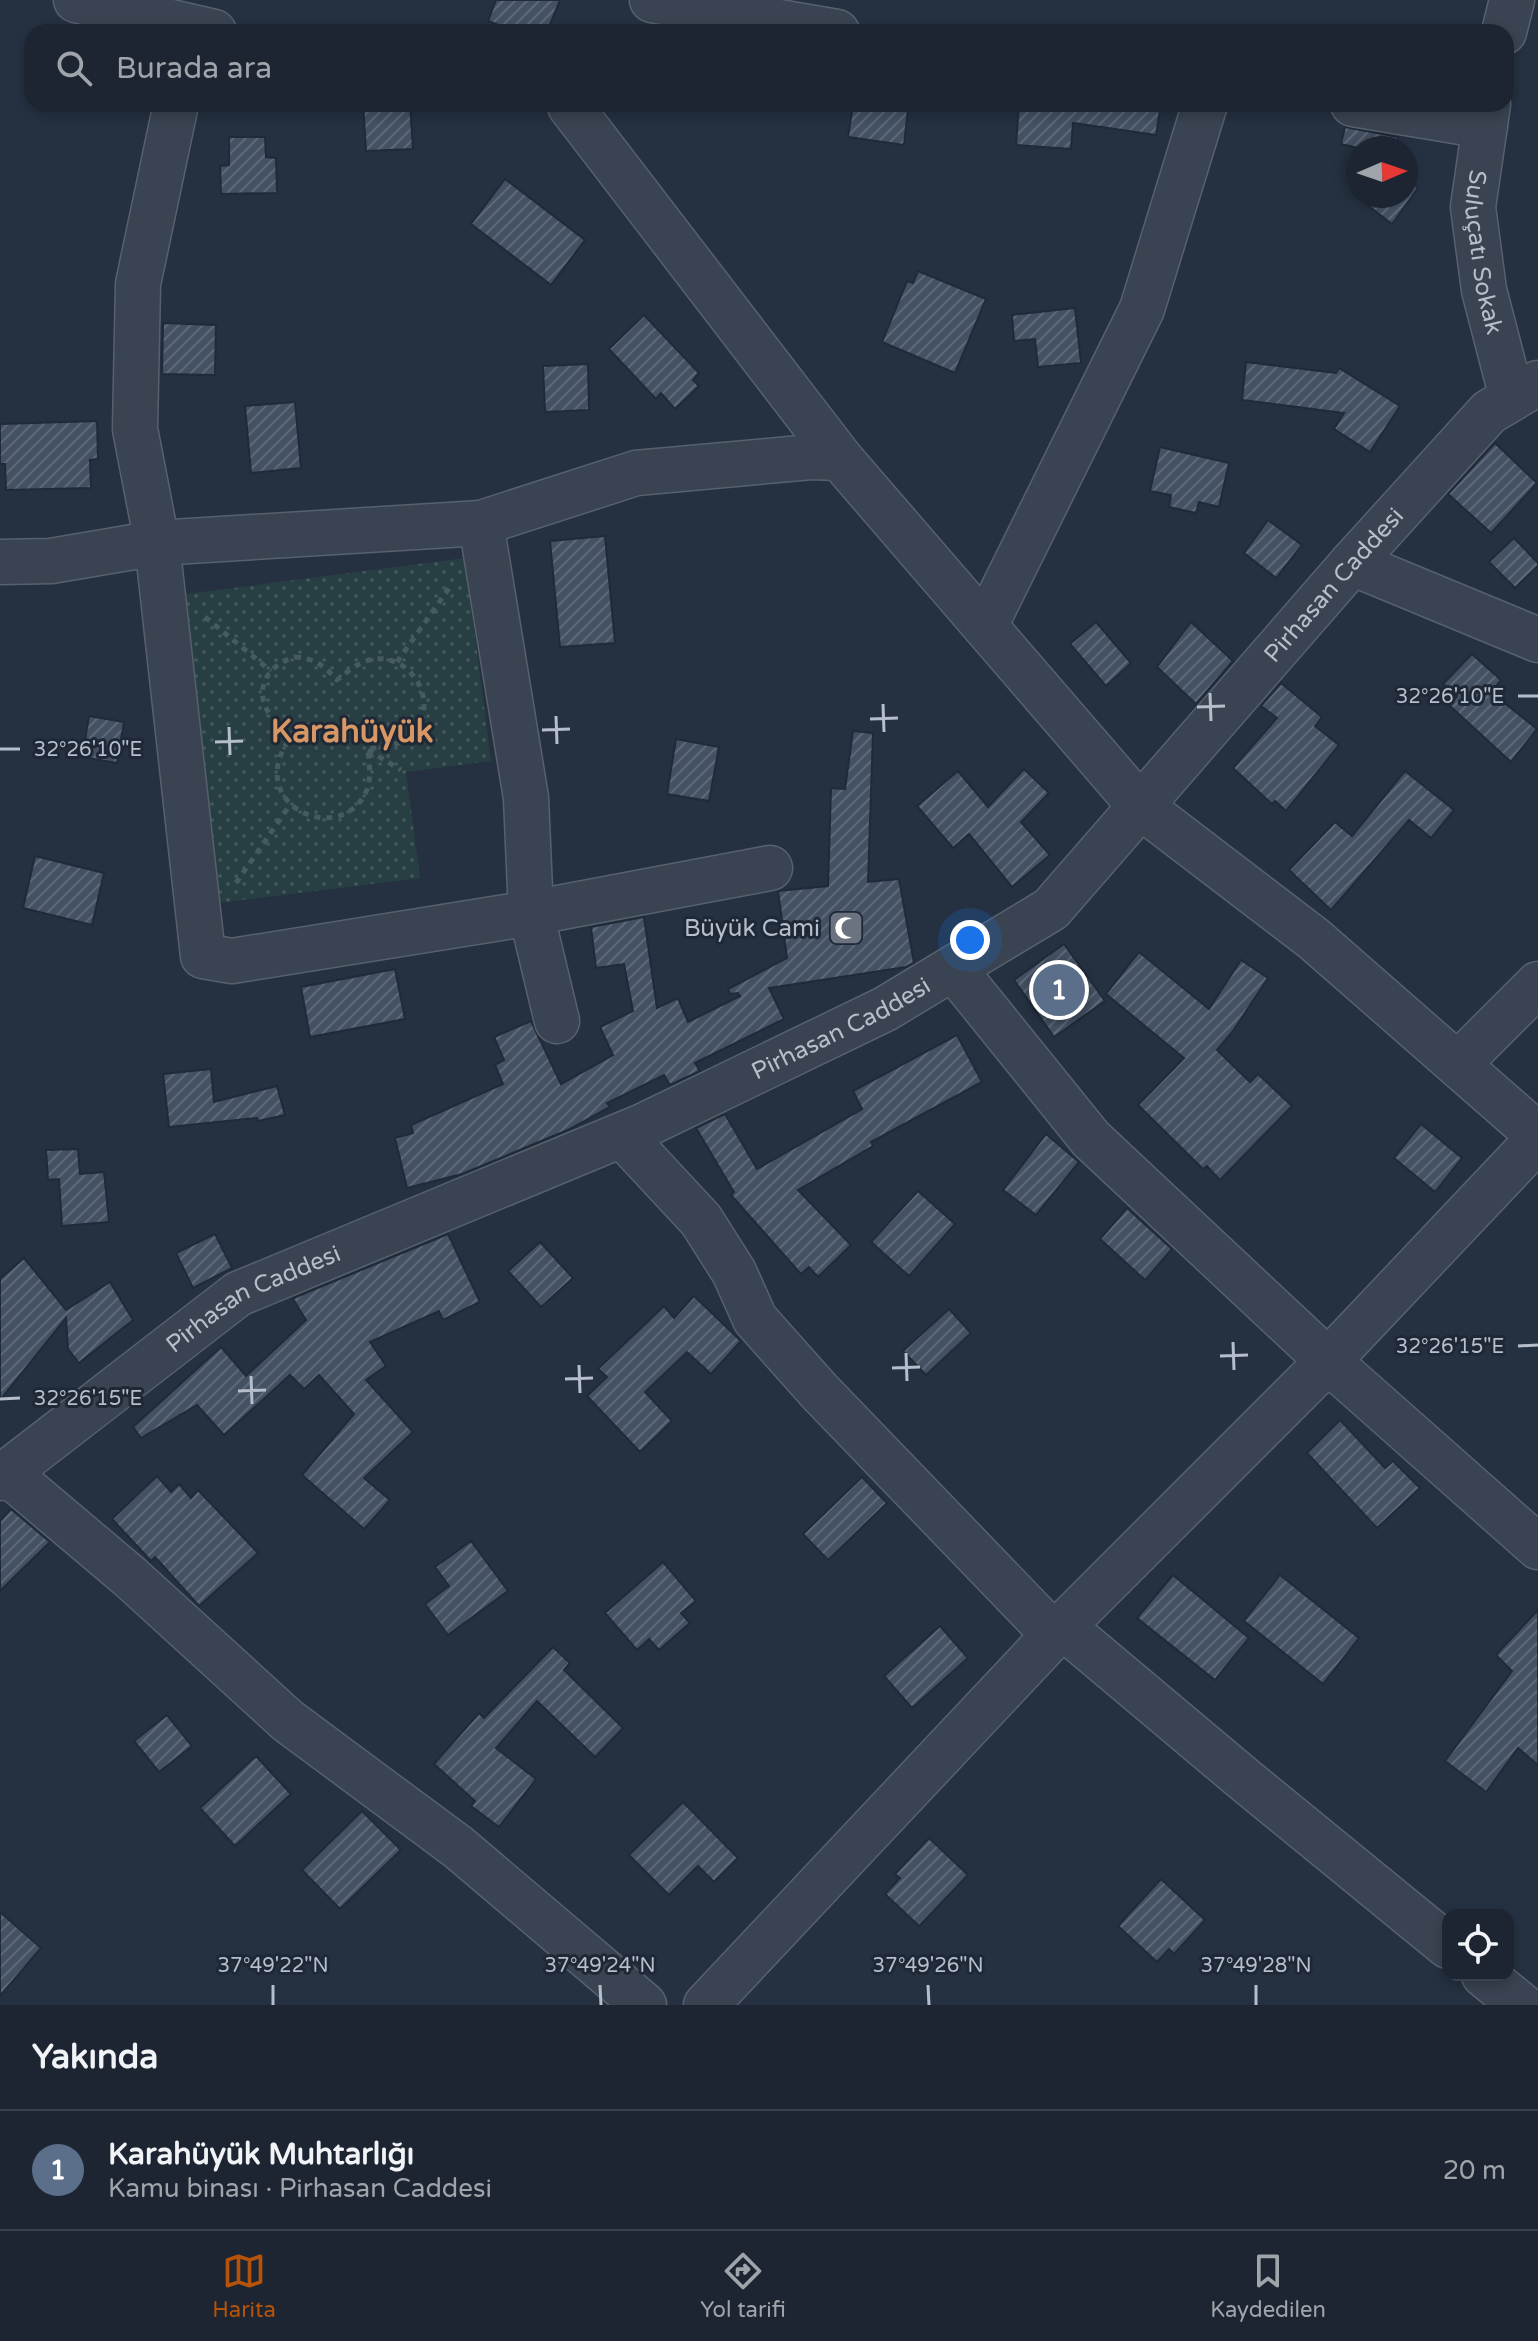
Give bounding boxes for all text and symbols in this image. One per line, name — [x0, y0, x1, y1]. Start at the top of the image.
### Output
search box — [24, 24, 1514, 112]
icon: search — [52, 46, 96, 90]
text: Burada ara — [116, 50, 272, 87]
north arrow — [1346, 136, 1418, 208]
street label: Suluçatı Sokak — [1458, 168, 1509, 337]
street label: Pirhasan Caddesi — [1258, 501, 1410, 668]
text: 32°26'10"E — [1396, 685, 1504, 709]
district label: Karahüyük — [271, 713, 433, 751]
text: 32°26'10"E — [34, 738, 142, 762]
mosque icon: Büyük Cami — [827, 909, 865, 947]
place label: Büyük Cami — [684, 914, 820, 943]
your location — [950, 920, 990, 960]
pin: 1 — [1033, 960, 1085, 1020]
street label: Pirhasan Caddesi — [747, 971, 936, 1086]
street label: Pirhasan Caddesi — [160, 1239, 345, 1359]
text: 32°26'15"E — [1396, 1335, 1504, 1359]
text: 32°26'15"E — [34, 1387, 142, 1411]
map controls — [1442, 1909, 1514, 1981]
button: locate — [1442, 1909, 1514, 1981]
text: 37°49'22"N — [217, 1954, 329, 1978]
text: 37°49'24"N — [544, 1954, 656, 1978]
text: 37°49'26"N — [872, 1954, 984, 1978]
text: 37°49'28"N — [1200, 1954, 1312, 1978]
text: Yakında — [32, 2037, 158, 2078]
text: Karahüyük Muhtarlığı — [108, 2136, 414, 2173]
text: 1 — [50, 2155, 66, 2186]
text: 20 m — [1443, 2155, 1506, 2186]
text: Kamu binası · Pirhasan Caddesi — [108, 2173, 492, 2204]
tab: Harita — [212, 2249, 276, 2323]
tab: Yol tarifi — [700, 2249, 786, 2323]
tab: Kaydedilen — [1210, 2249, 1326, 2323]

